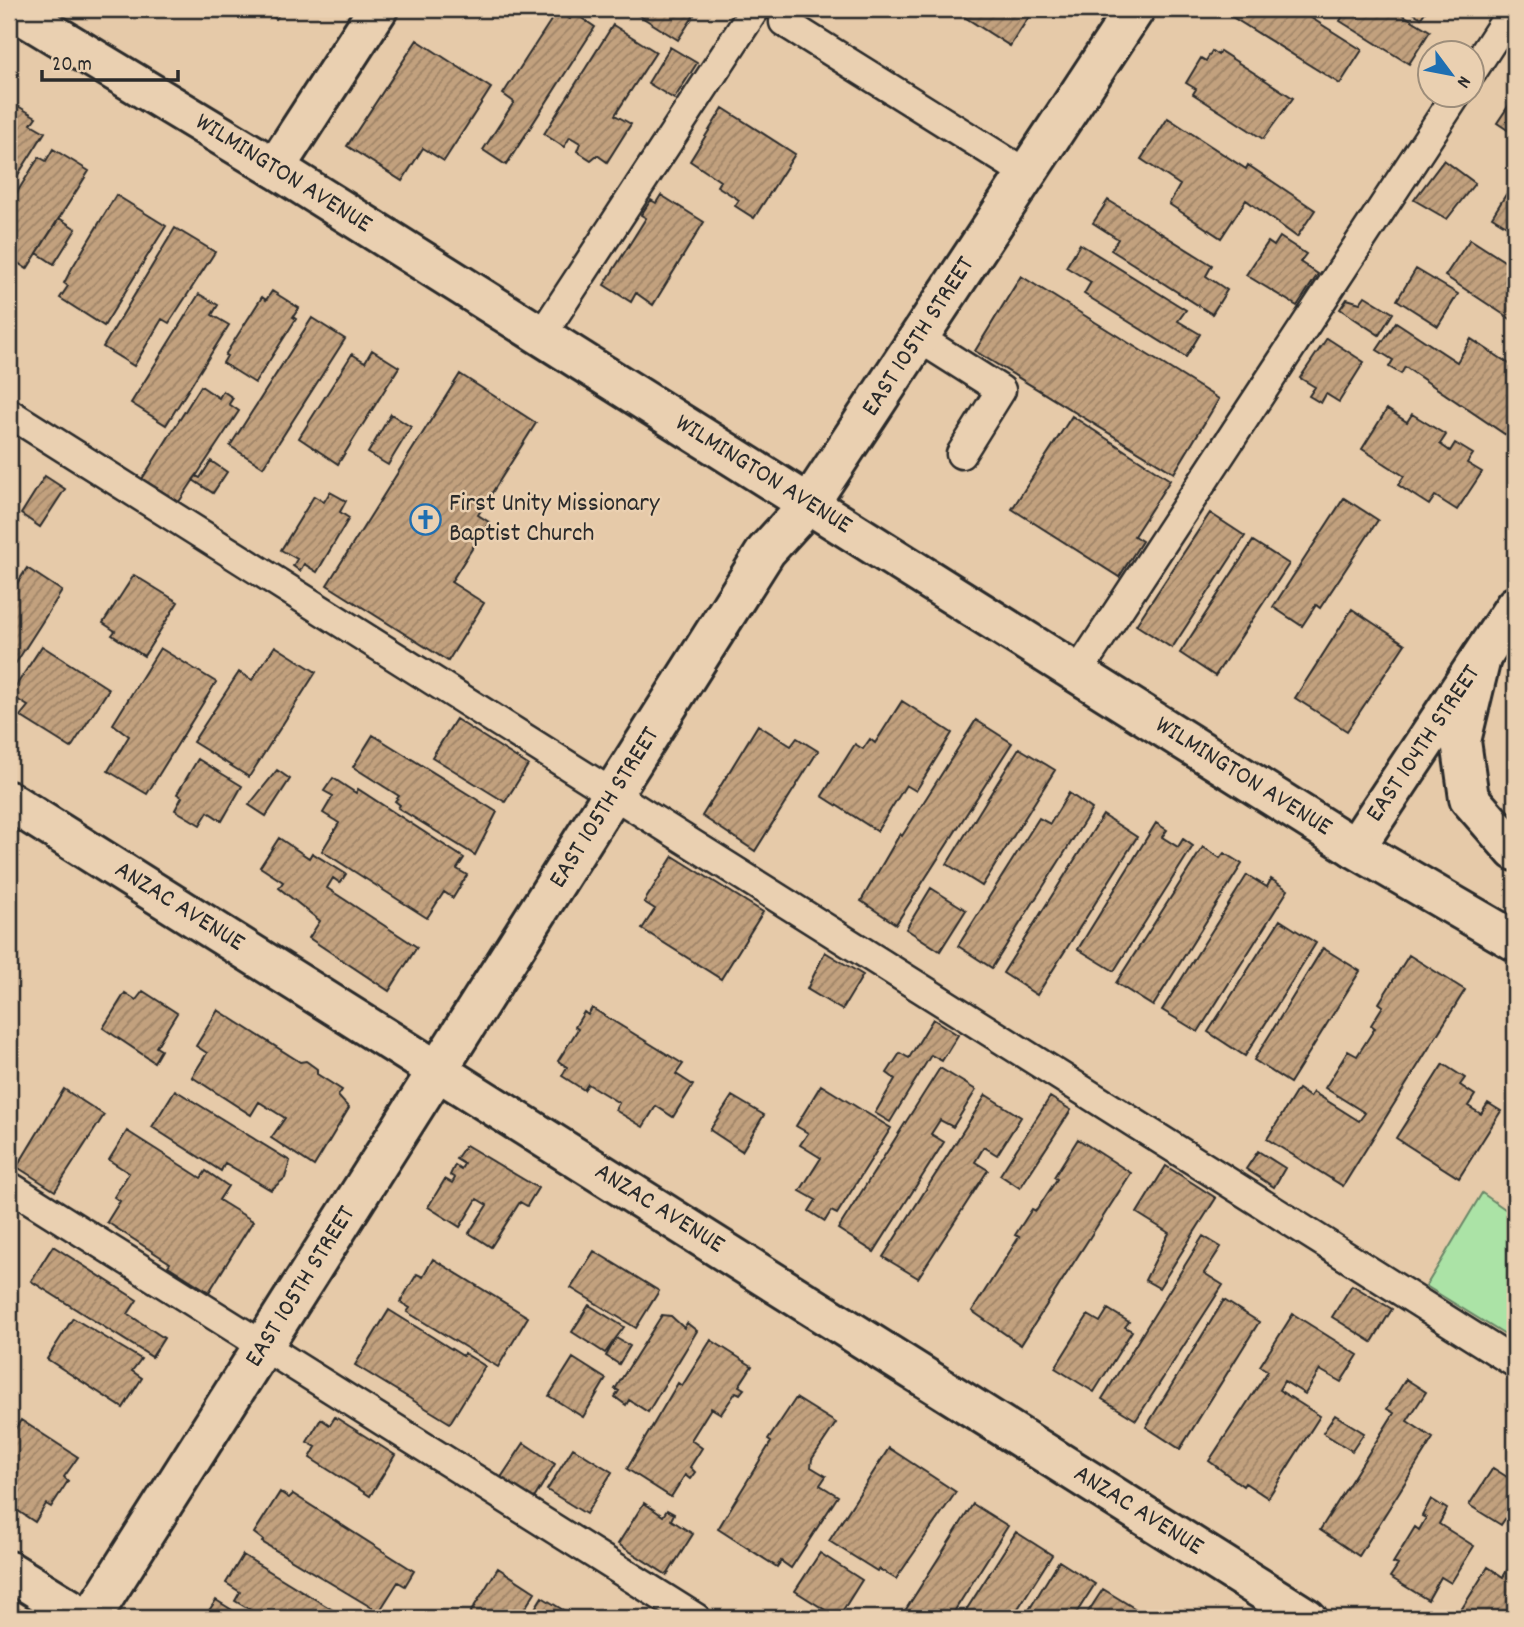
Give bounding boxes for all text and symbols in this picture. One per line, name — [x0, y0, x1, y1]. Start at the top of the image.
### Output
scale bar — [42, 38, 178, 82]
north arrow — [1416, 38, 1486, 108]
text: 20 m — [52, 51, 92, 81]
text: N — [1449, 70, 1476, 92]
street label: WILMINGTON AVENUE — [187, 105, 379, 243]
street label: EAST 105TH STREET — [853, 249, 985, 424]
street label: WILMINGTON AVENUE — [667, 406, 859, 544]
place label: First Unity Missionary Baptist Church — [449, 486, 660, 553]
church icon: First Unity Missionary Baptist Church — [409, 502, 443, 536]
street label: EAST 104TH STREET — [1358, 657, 1491, 830]
street label: WILMINGTON AVENUE — [1147, 708, 1339, 846]
street label: EAST 105TH STREET — [541, 720, 670, 896]
street label: ANZAC AVENUE — [107, 852, 251, 962]
street label: ANZAC AVENUE — [587, 1154, 731, 1264]
street label: EAST 105TH STREET — [237, 1199, 366, 1375]
street label: ANZAC AVENUE — [1066, 1456, 1210, 1566]

